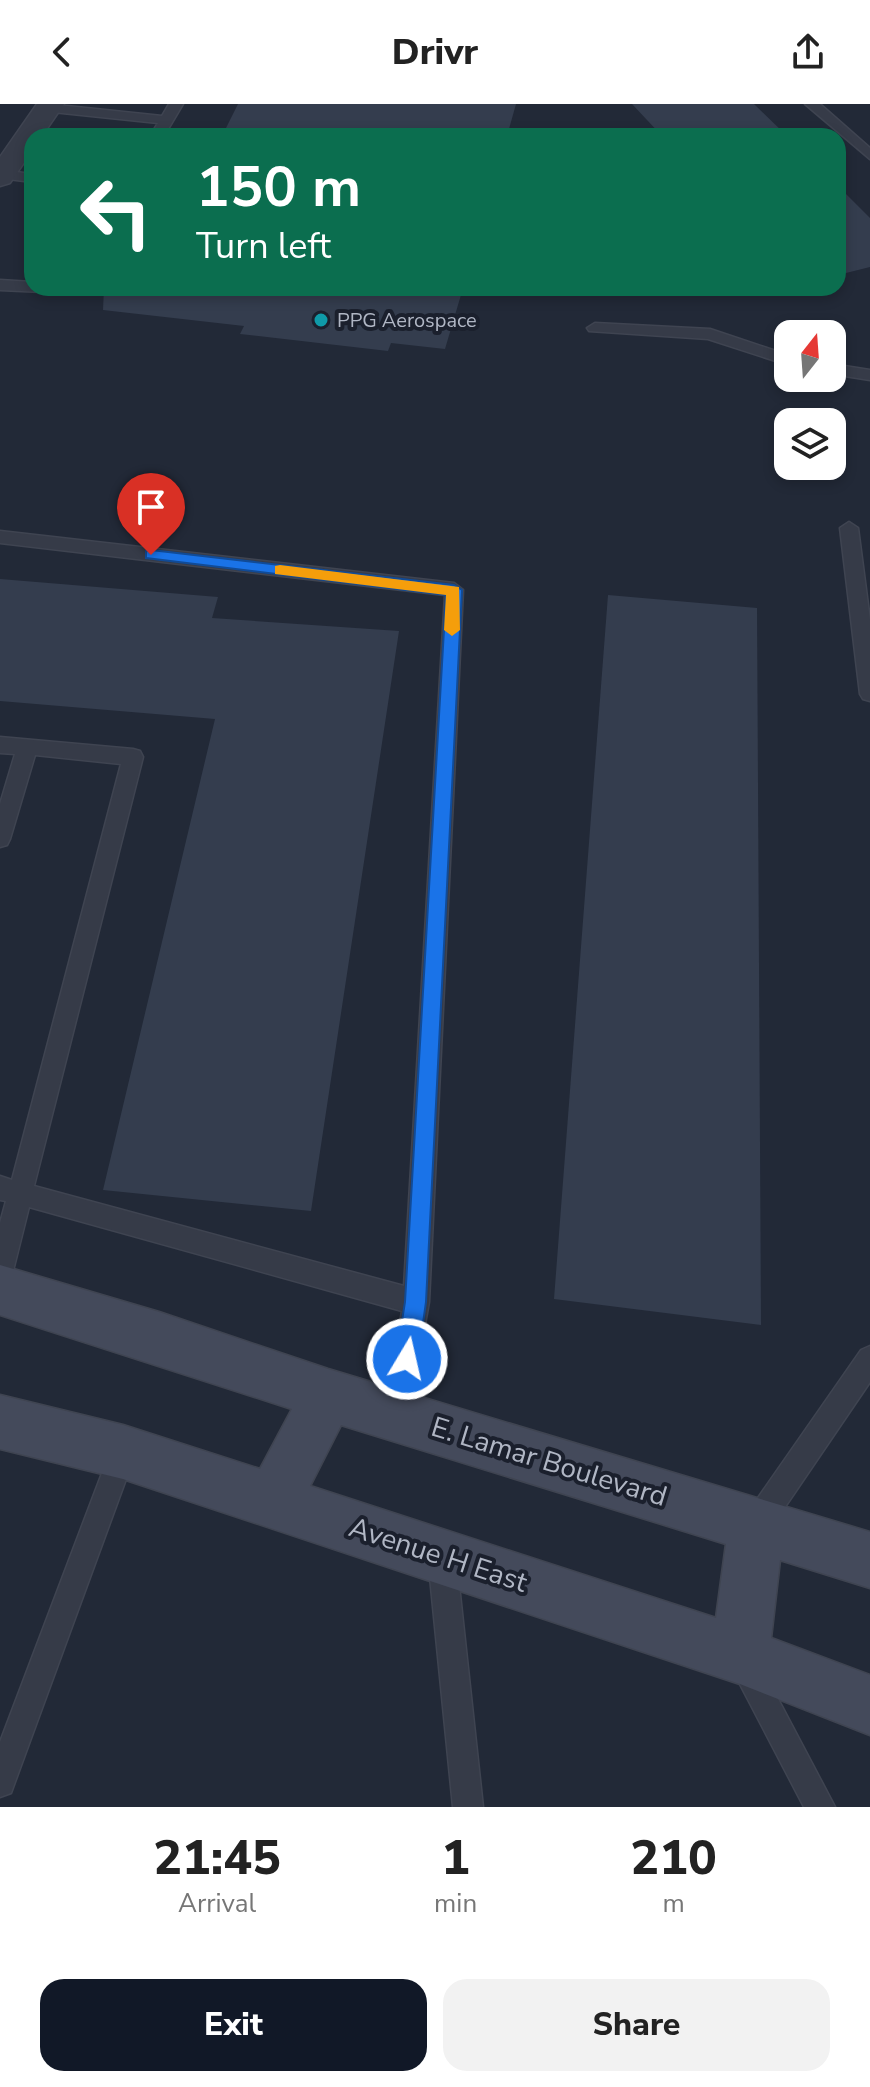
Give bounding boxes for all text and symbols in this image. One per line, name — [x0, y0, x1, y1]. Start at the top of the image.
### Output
text: Drivr — [392, 28, 478, 77]
icon: back — [40, 30, 84, 74]
icon: share — [786, 30, 830, 74]
text: 150 m — [196, 149, 361, 226]
icon: left — [64, 160, 168, 264]
text: Turn left — [196, 222, 331, 271]
place label: PPG Aerospace — [337, 307, 477, 334]
marker: PPG Aerospace — [312, 311, 330, 329]
north arrow — [774, 320, 846, 392]
map controls — [774, 320, 846, 480]
button: layers — [774, 408, 846, 480]
pin — [117, 473, 185, 555]
icon: arrive — [129, 485, 173, 529]
position arrow — [365, 1317, 449, 1401]
street label: E. Lamar Boulevard — [427, 1408, 671, 1516]
street label: Avenue H East — [344, 1508, 532, 1602]
text: 21:45 — [153, 1825, 281, 1891]
text: 1 — [441, 1825, 470, 1891]
text: 210 — [630, 1825, 717, 1891]
text: Arrival — [178, 1886, 256, 1921]
text: min — [434, 1886, 477, 1921]
text: m — [662, 1886, 685, 1921]
button: Exit — [40, 1979, 427, 2071]
button: Share — [443, 1979, 830, 2071]

